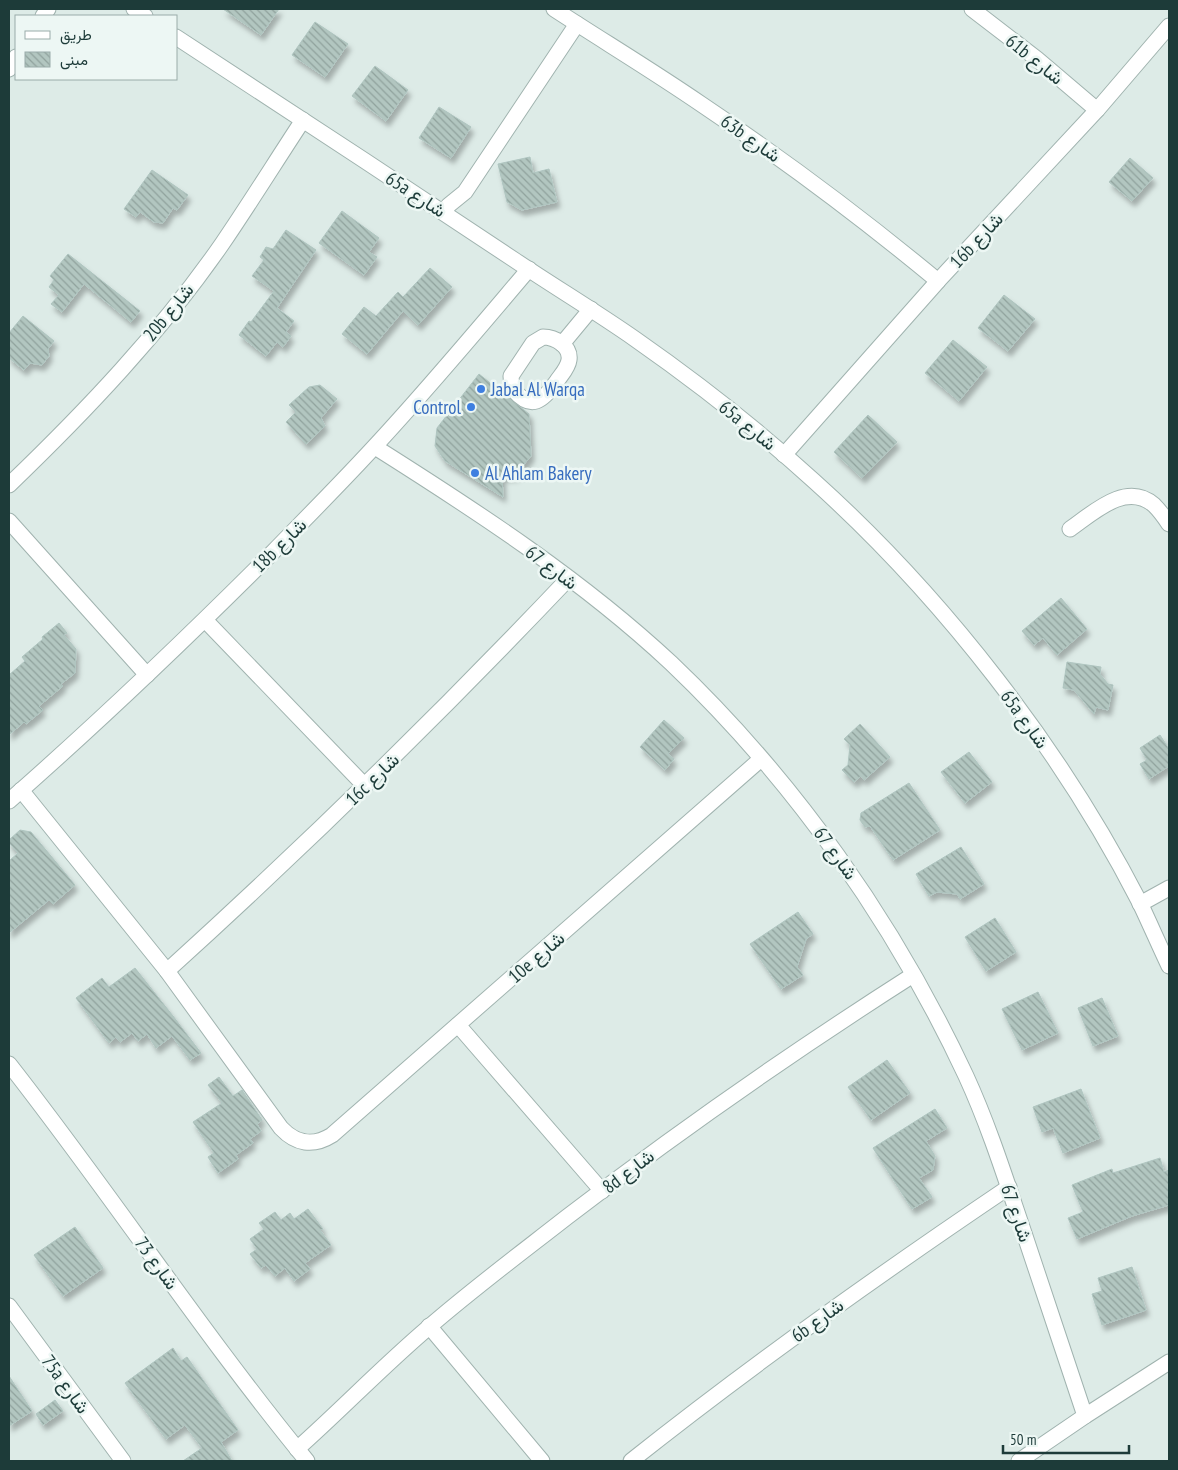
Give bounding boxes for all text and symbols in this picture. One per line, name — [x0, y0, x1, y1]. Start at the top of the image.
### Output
legend — [15, 15, 178, 80]
text: طريق — [60, 25, 92, 45]
street label: 61b شارع — [1001, 28, 1069, 90]
text: مبنى — [60, 50, 88, 70]
street label: 63b شارع — [716, 109, 786, 168]
street label: 65a شارع — [381, 166, 451, 223]
street label: 16b شارع — [944, 207, 1009, 274]
street label: 20b شارع — [137, 278, 199, 346]
place label: Jabal Al Warqa — [490, 377, 585, 401]
marker: Jabal Al Warqa — [475, 383, 487, 395]
place label: Control — [413, 395, 462, 419]
street label: 65a شارع — [714, 395, 782, 456]
marker: Control — [465, 401, 477, 413]
place label: Al Ahlam Bakery — [485, 461, 592, 485]
marker: Al Ahlam Bakery — [469, 467, 481, 479]
street label: 18b شارع — [247, 513, 312, 578]
street label: شارع 67 — [520, 540, 583, 595]
street label: 65a شارع — [995, 685, 1054, 754]
street label: 16c شارع — [340, 748, 405, 811]
street label: شارع 67 — [808, 822, 863, 885]
street label: 10e شارع — [503, 926, 570, 989]
street label: 8d شارع — [597, 1144, 659, 1199]
street label: شارع 67 — [995, 1181, 1038, 1245]
street label: شارع 73 — [129, 1232, 184, 1295]
street label: 6b شارع — [786, 1293, 849, 1348]
street label: 75a شارع — [36, 1350, 95, 1419]
scale bar — [1003, 1422, 1129, 1454]
text: 50 m — [1010, 1430, 1036, 1449]

